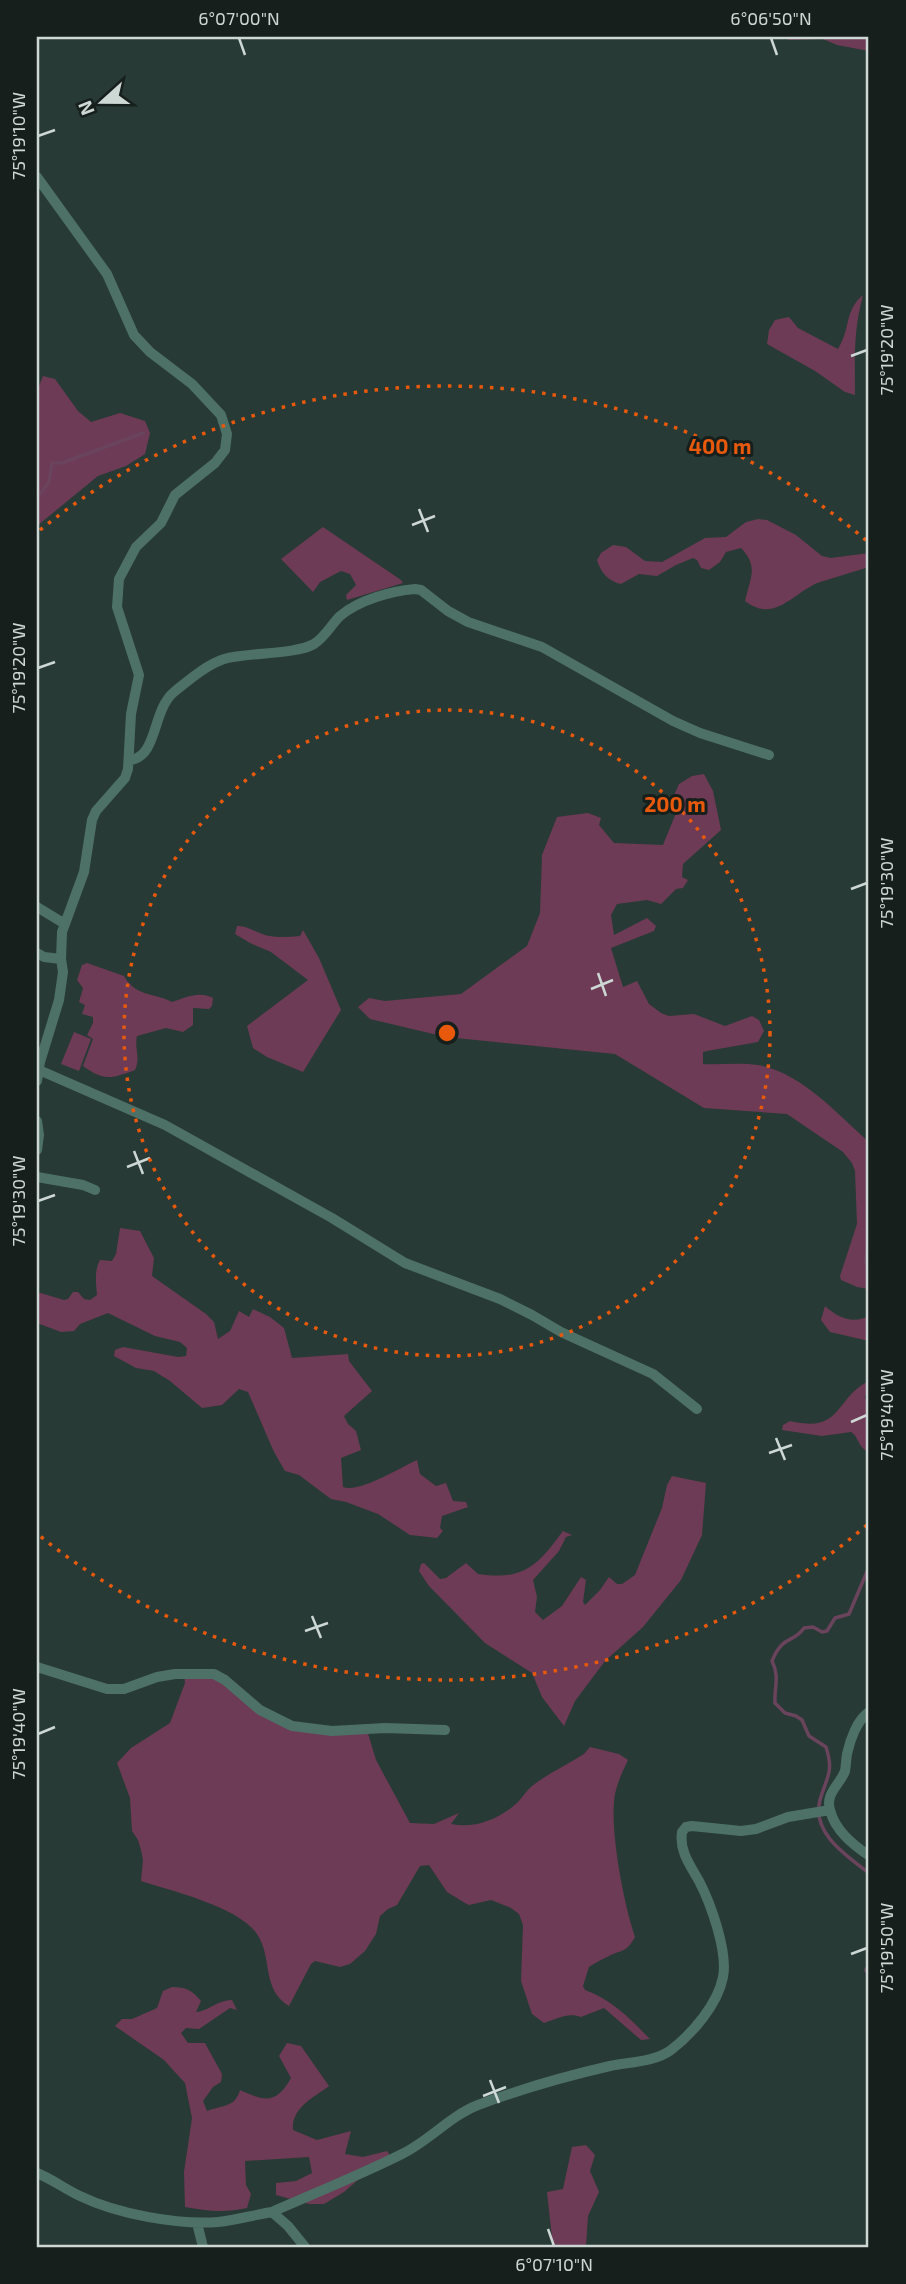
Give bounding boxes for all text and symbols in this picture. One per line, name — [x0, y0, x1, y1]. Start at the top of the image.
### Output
text: 6°07'00"N — [198, 7, 280, 29]
text: 6°06'50"N — [730, 7, 812, 29]
north arrow — [66, 66, 136, 136]
text: 75°19'10"W — [7, 92, 29, 180]
text: N — [72, 98, 99, 119]
text: 75°19'20"W — [875, 304, 897, 396]
text: 400 m — [689, 433, 751, 458]
text: 75°19'20"W — [7, 622, 29, 714]
text: 200 m — [644, 791, 706, 816]
text: 75°19'30"W — [875, 838, 897, 928]
centre of rings — [435, 1021, 459, 1045]
text: 75°19'30"W — [7, 1156, 29, 1246]
text: 75°19'40"W — [875, 1369, 897, 1461]
text: 75°19'40"W — [7, 1688, 29, 1780]
text: 75°19'50"W — [875, 1903, 897, 1993]
text: 6°07'10"N — [515, 2253, 593, 2275]

